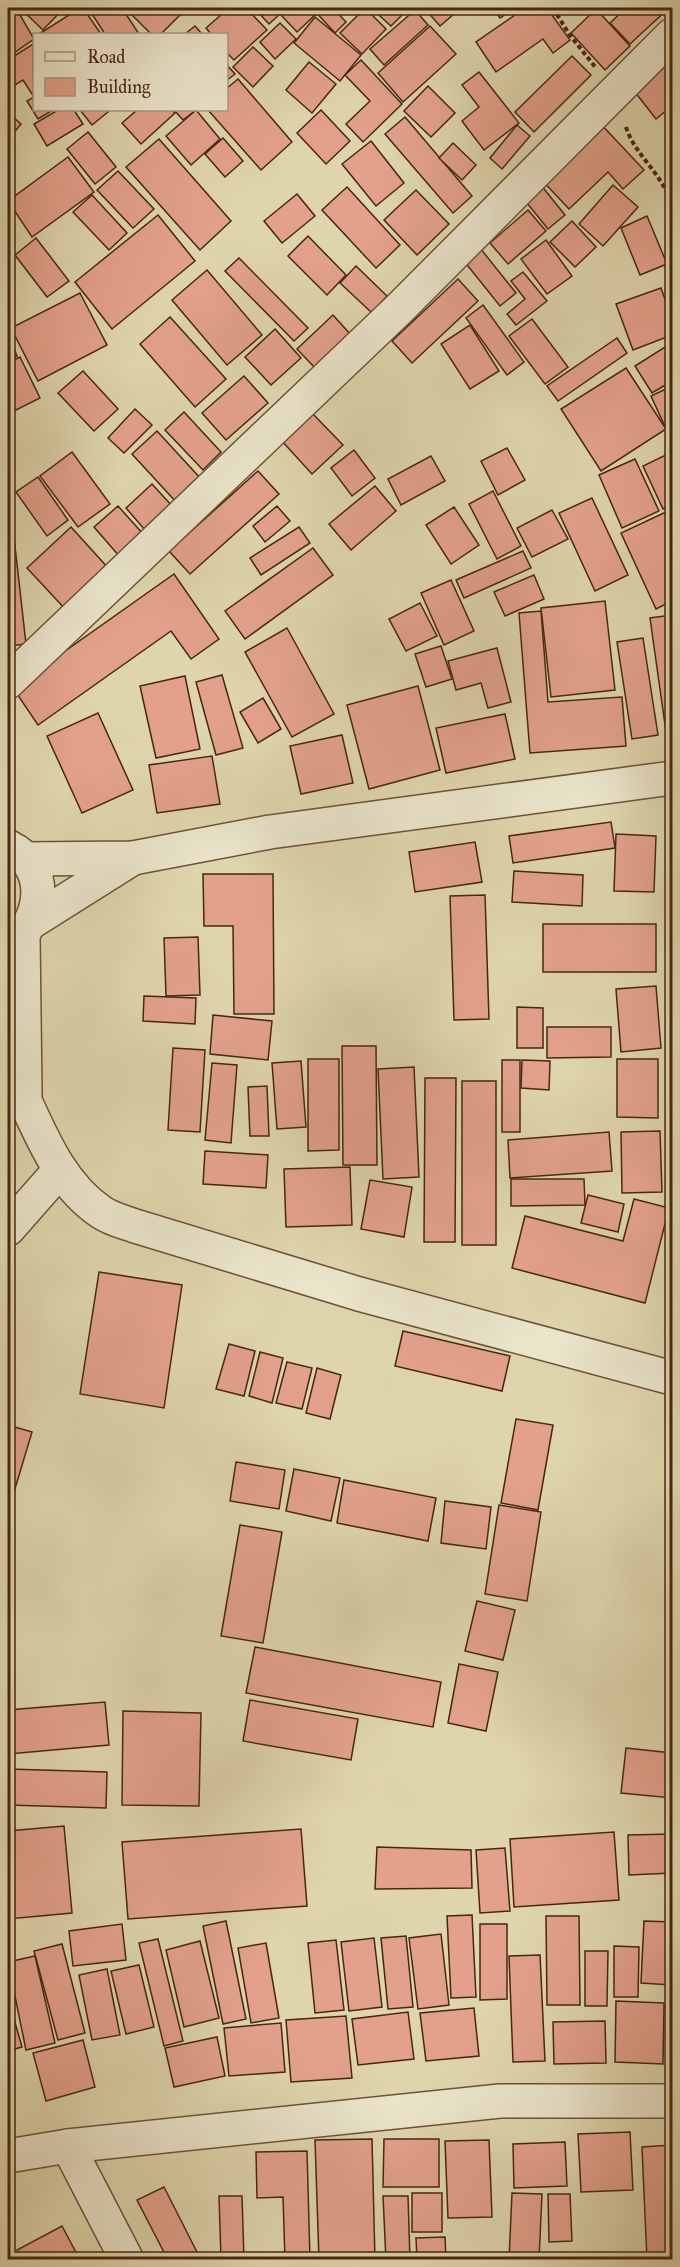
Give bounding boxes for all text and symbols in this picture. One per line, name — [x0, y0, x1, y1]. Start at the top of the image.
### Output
legend — [33, 33, 228, 111]
text: Road — [87, 46, 125, 68]
text: Building — [87, 76, 151, 99]

